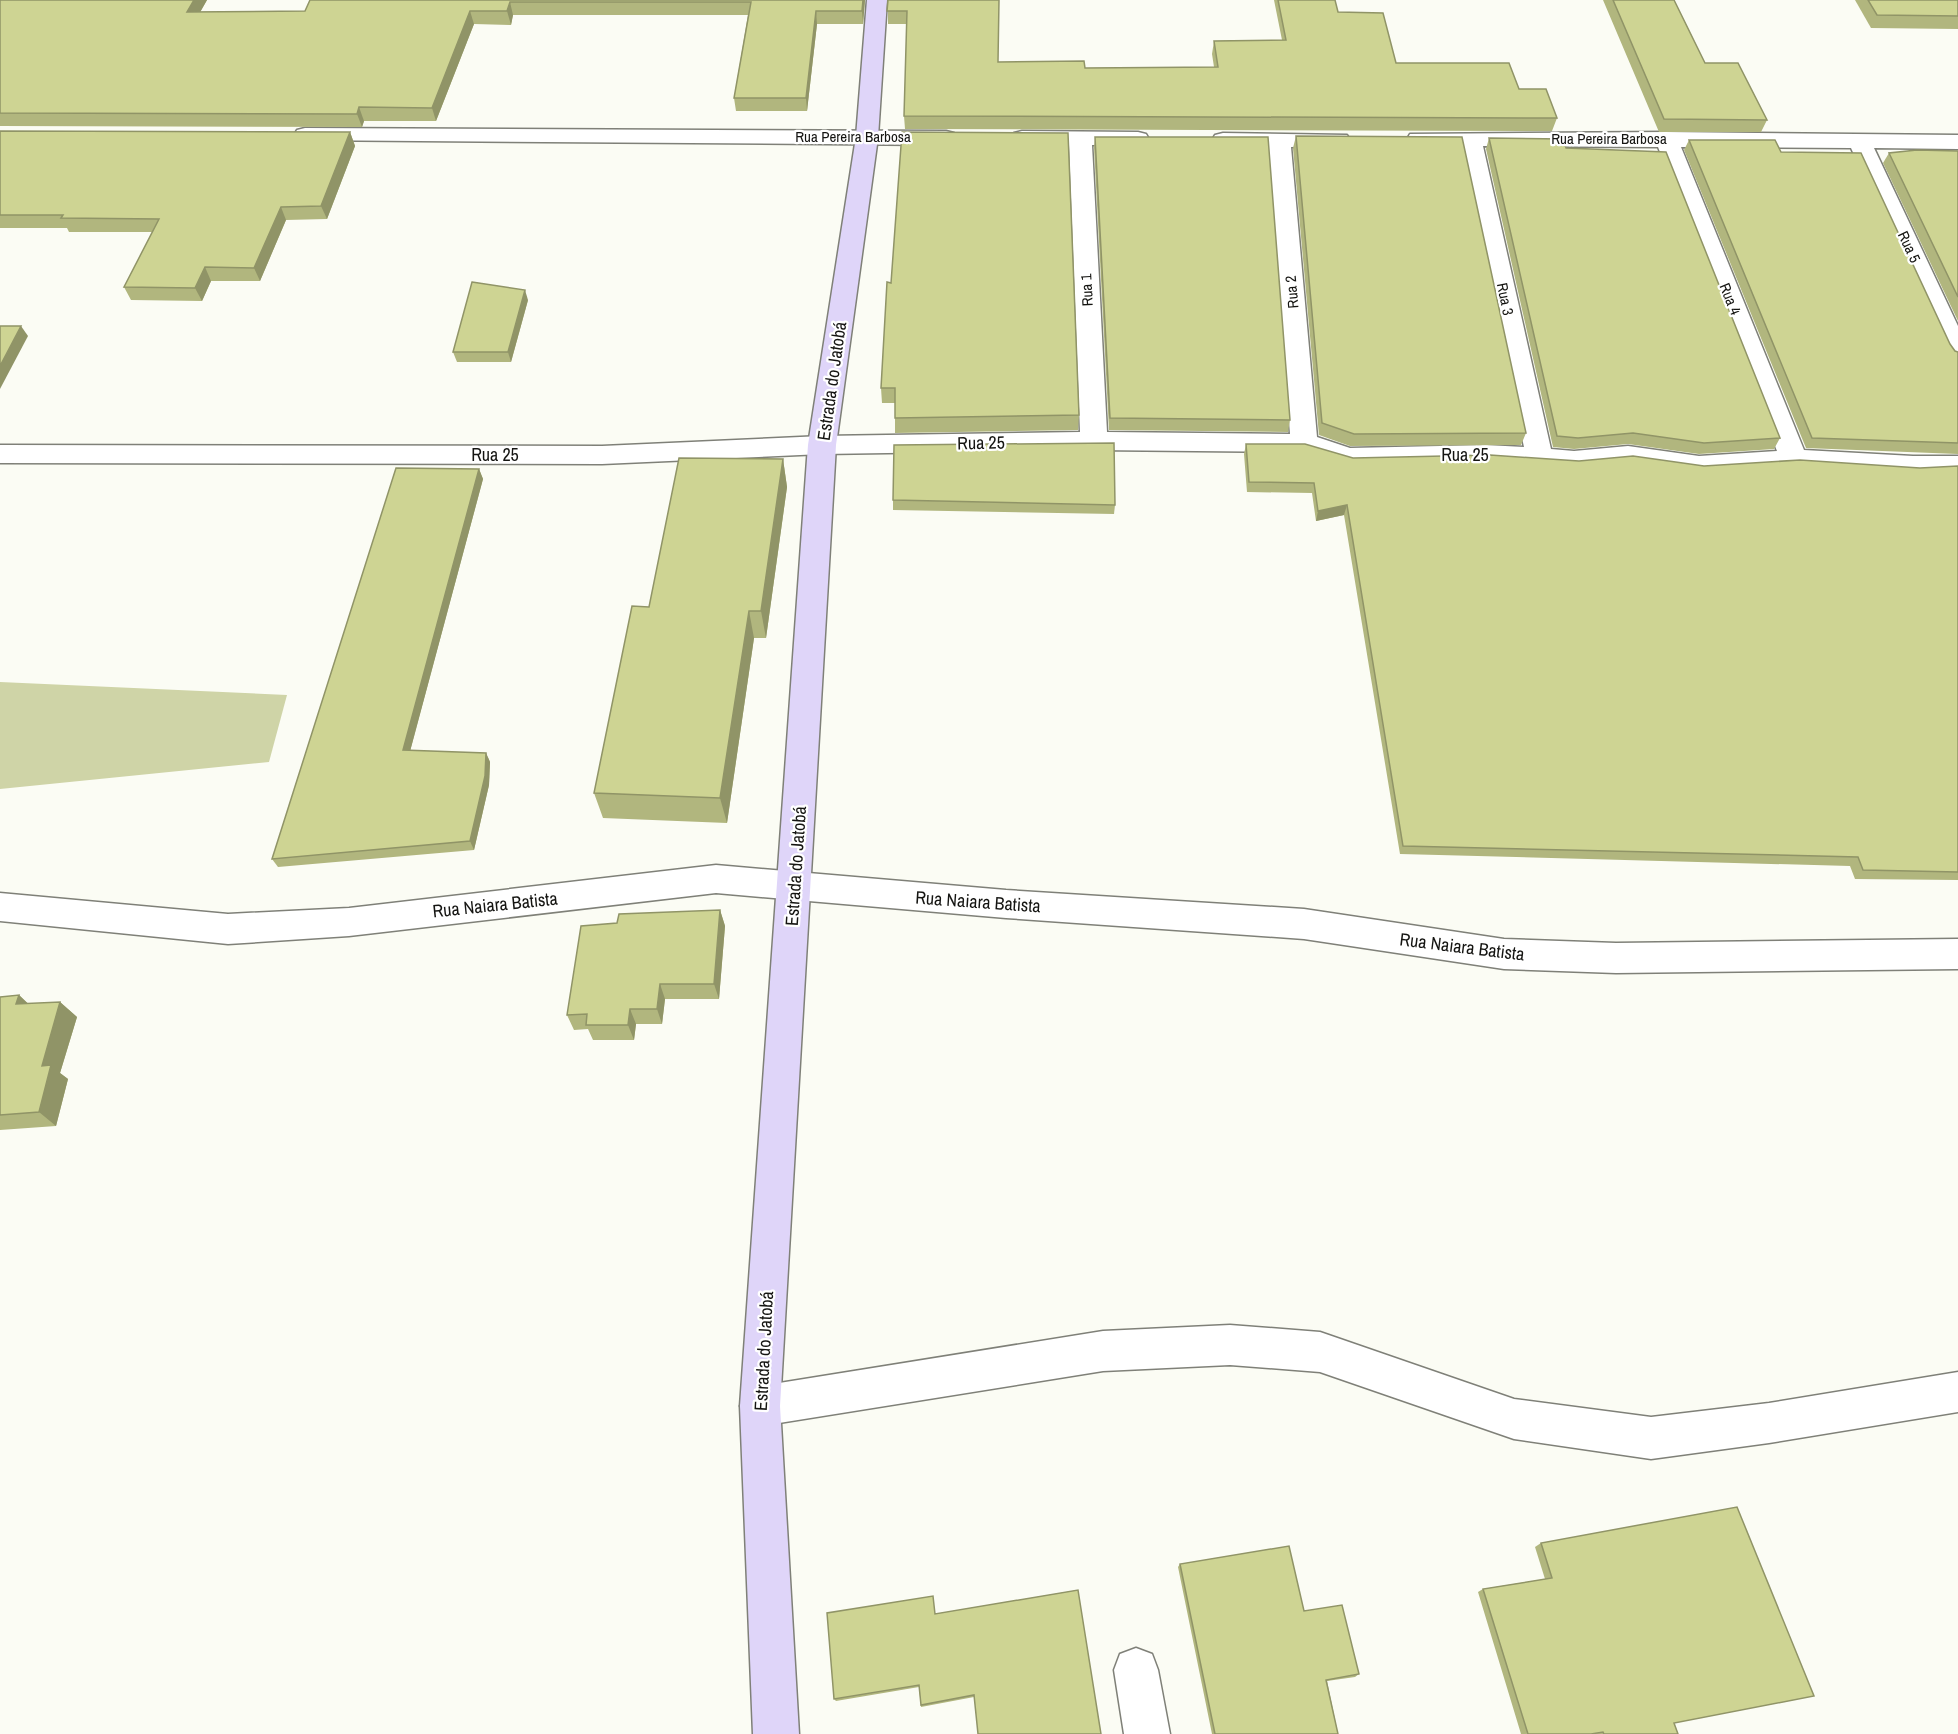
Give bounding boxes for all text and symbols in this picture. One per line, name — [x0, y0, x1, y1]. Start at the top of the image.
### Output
street label: Rua Pereira Barbosa — [795, 126, 911, 147]
street label: Rua Pereira Barbosa — [1551, 128, 1667, 149]
street label: Rua 5 — [1893, 227, 1926, 266]
street label: Rua 1 — [1075, 273, 1098, 307]
street label: Rua 2 — [1280, 275, 1303, 309]
street label: Rua 4 — [1715, 280, 1746, 318]
street label: Rua 3 — [1492, 281, 1519, 317]
street label: Estrada do Jatobá — [811, 320, 852, 442]
street label: Rua 25 — [957, 430, 1005, 455]
street label: Rua 25 — [471, 442, 519, 467]
street label: Rua 25 — [1441, 442, 1489, 467]
street label: Estrada do Jatobá — [779, 805, 812, 927]
street label: Rua Naiara Batista — [915, 885, 1042, 918]
street label: Rua Naiara Batista — [431, 886, 559, 923]
street label: Rua Naiara Batista — [1398, 926, 1526, 967]
street label: Estrada do Jatobá — [748, 1290, 779, 1411]

